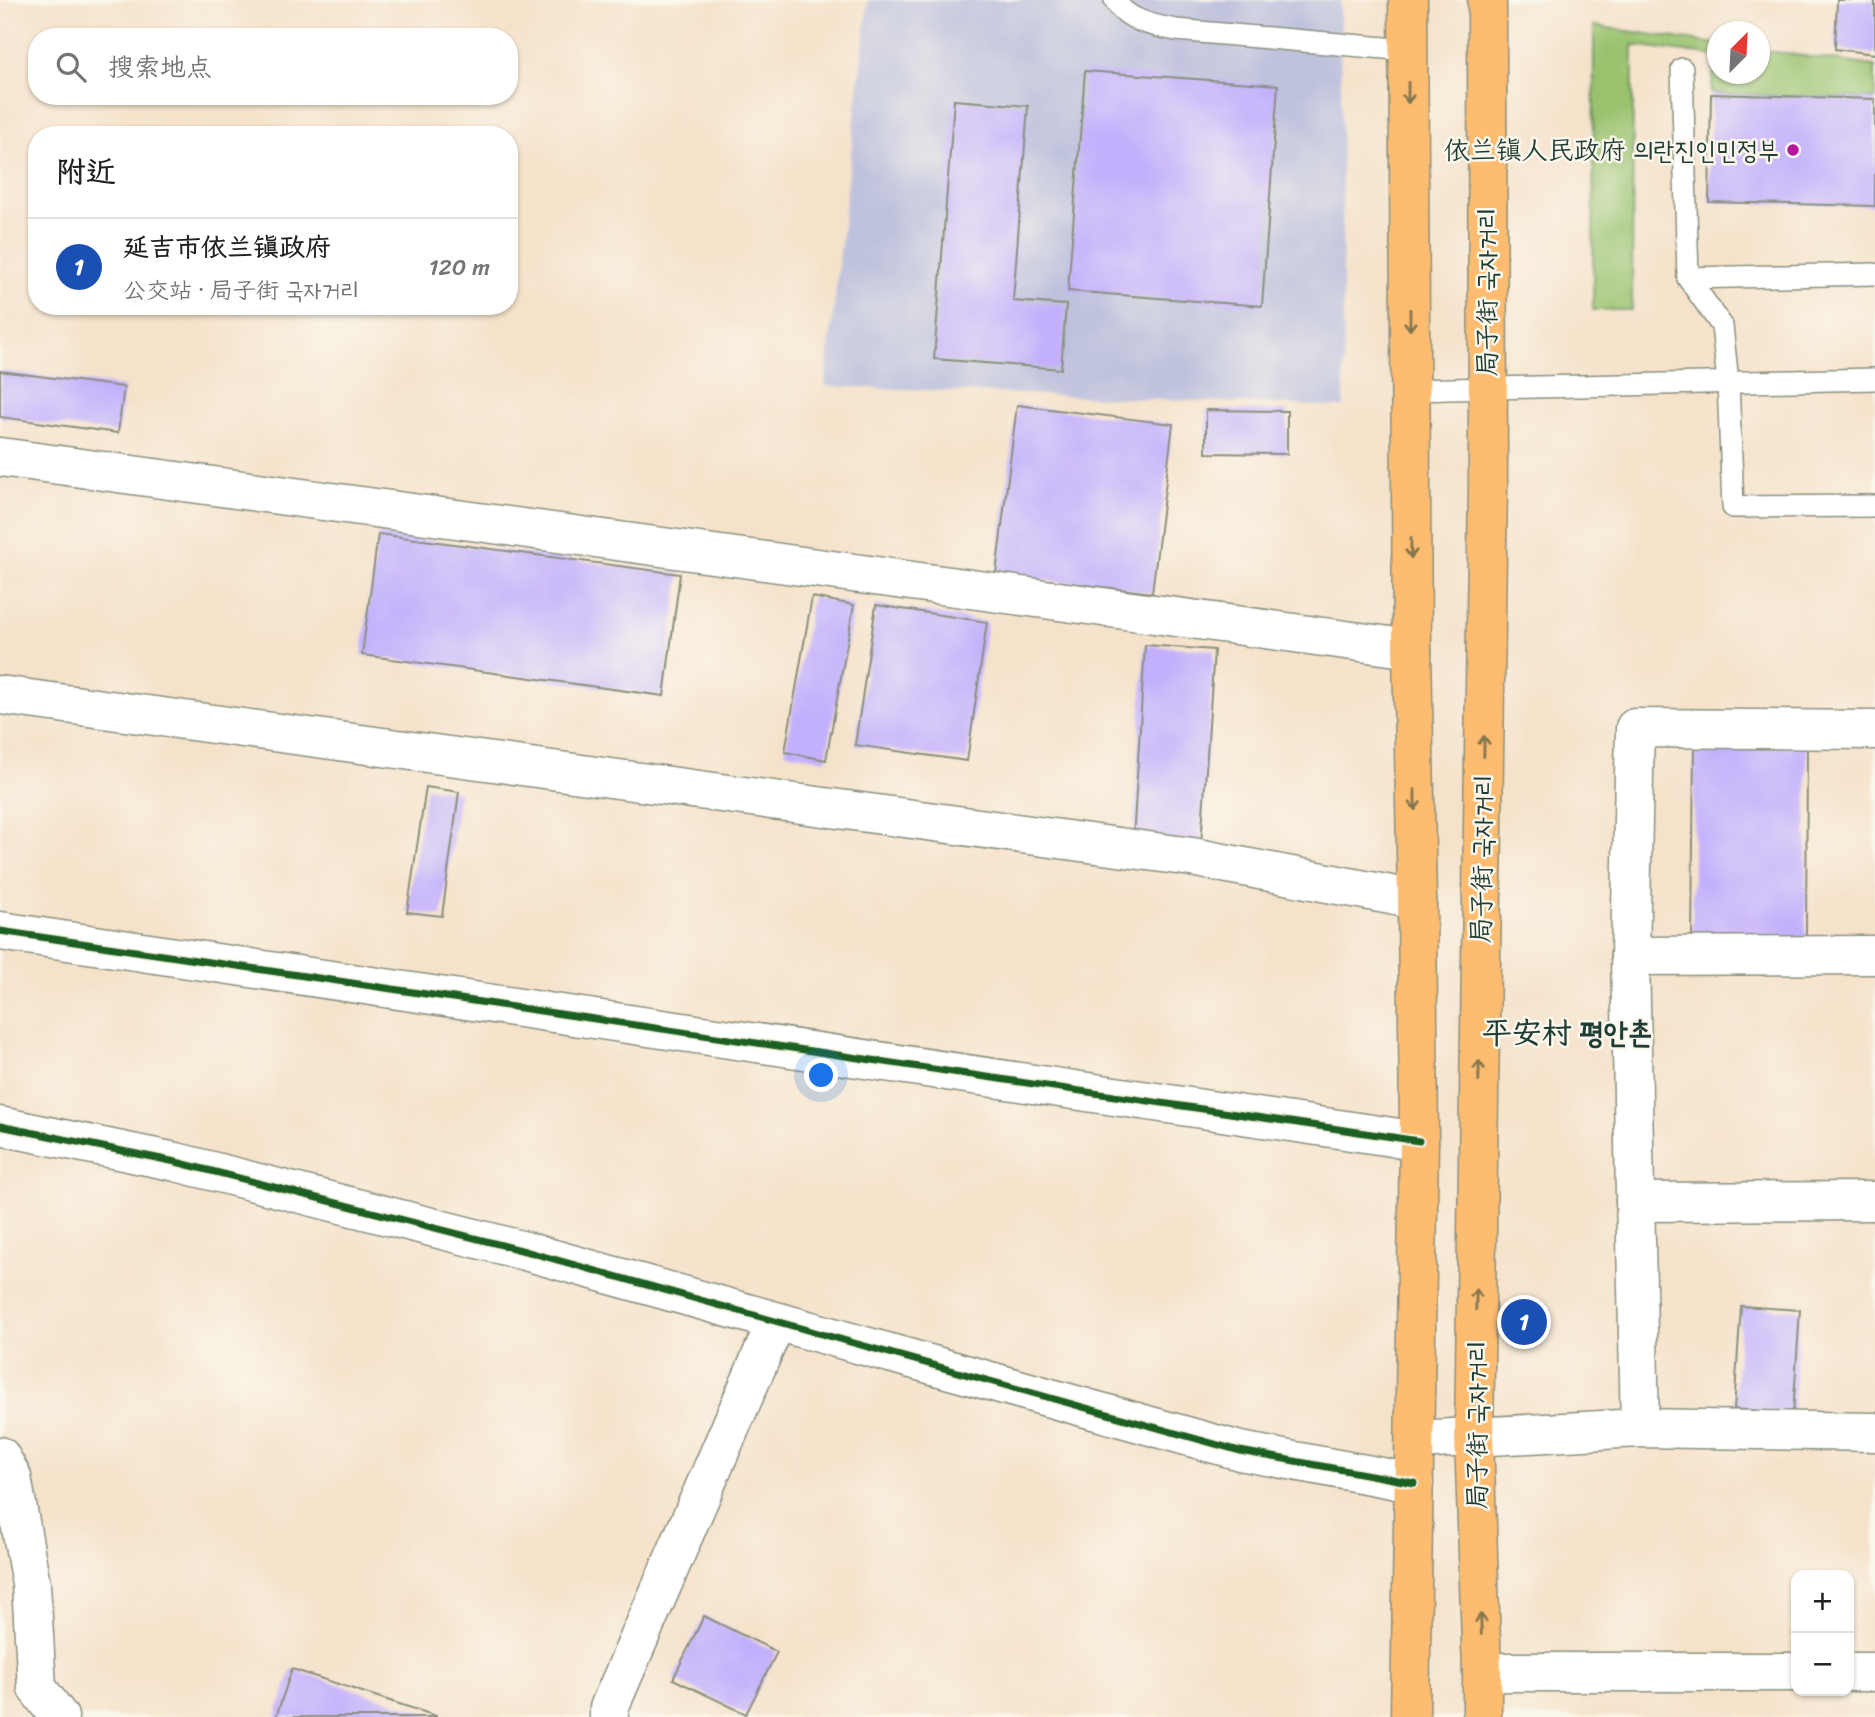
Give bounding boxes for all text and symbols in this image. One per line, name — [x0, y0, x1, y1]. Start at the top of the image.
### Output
north arrow — [1707, 21, 1770, 84]
search box — [28, 28, 518, 105]
text: 搜索地点 — [108, 44, 212, 90]
icon: search — [52, 48, 90, 86]
one-way arrow — [1401, 81, 1415, 104]
place label: 依兰镇人民政府 의란진인민정부 — [1444, 127, 1779, 173]
marker: 依兰镇人民政府 의란진인민정부 — [1785, 142, 1801, 158]
text: 附近 — [56, 145, 116, 199]
street label: 局子街 국자거리 — [1464, 208, 1510, 376]
text: 延吉市依兰镇政府 — [123, 224, 331, 270]
text: 1 — [74, 247, 84, 288]
text: 120 m — [429, 247, 490, 288]
text: 公交站 · 局子街 국자거리 — [123, 270, 359, 311]
one-way arrow — [1403, 308, 1417, 331]
one-way arrow — [1404, 536, 1418, 559]
one-way arrow — [1477, 735, 1491, 758]
street label: 局子街 국자거리 — [1458, 774, 1506, 944]
one-way arrow — [1408, 788, 1422, 811]
district label: 平安村 평안촌 — [1482, 1006, 1652, 1060]
your location — [804, 1058, 838, 1092]
one-way arrow — [1473, 1060, 1486, 1083]
one-way arrow — [1469, 1288, 1483, 1311]
pin: 1 — [1501, 1296, 1547, 1348]
street label: 局子街 국자거리 — [1454, 1341, 1500, 1509]
map controls — [1791, 1570, 1854, 1696]
button: + — [1791, 1570, 1854, 1633]
one-way arrow — [1474, 1613, 1487, 1636]
button: − — [1791, 1633, 1854, 1696]

